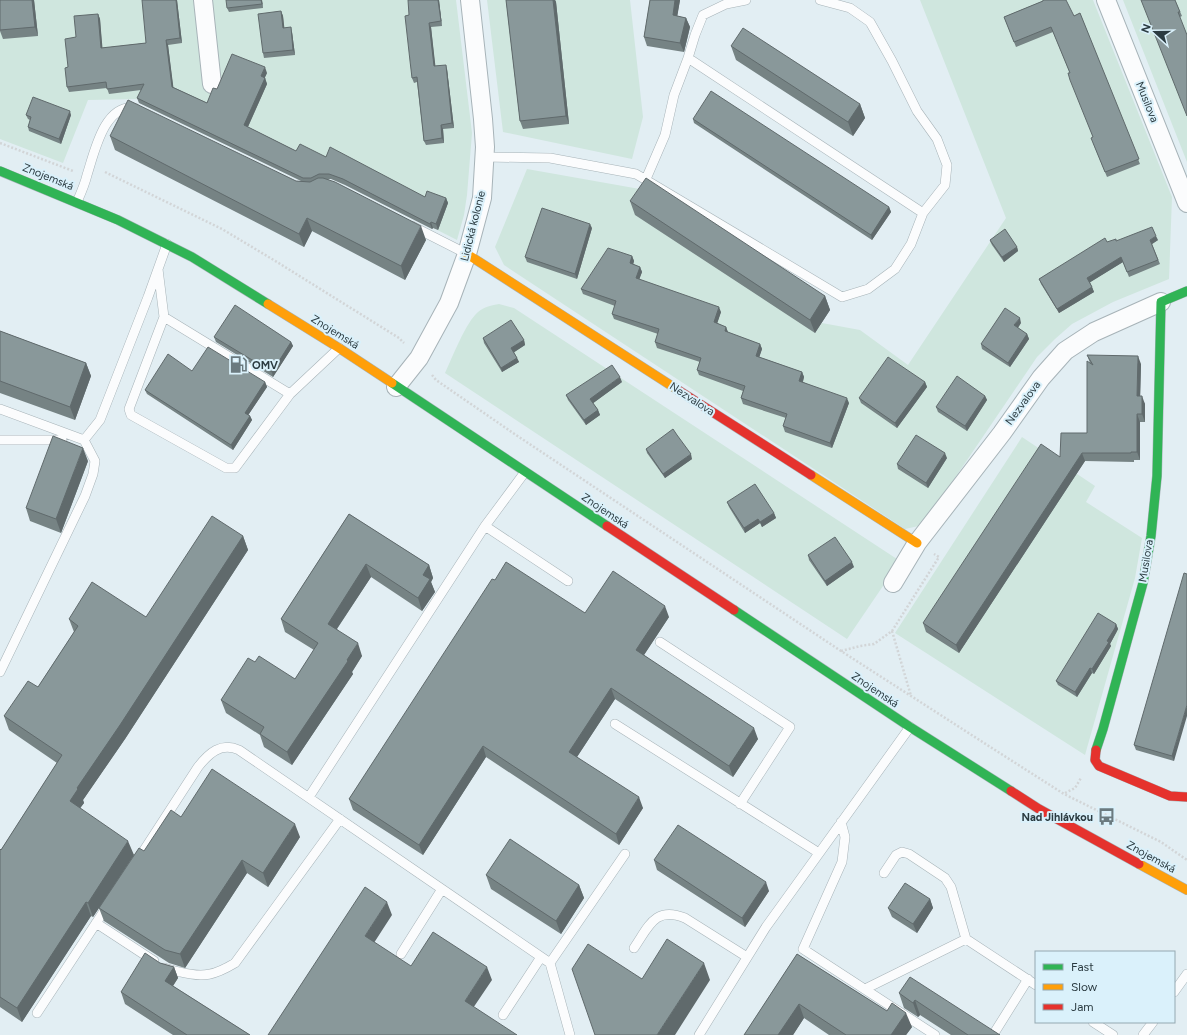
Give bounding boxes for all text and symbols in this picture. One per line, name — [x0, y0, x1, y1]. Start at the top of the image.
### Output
north arrow — [1135, 12, 1175, 52]
text: N — [1139, 22, 1154, 35]
street label: Musilova — [1133, 80, 1161, 124]
street label: Znojemská — [21, 161, 75, 193]
street label: Lidická kolonie — [458, 190, 488, 262]
street label: Znojemská — [309, 312, 361, 352]
fuel station icon: OMV — [229, 355, 249, 375]
place label: OMV — [252, 359, 278, 372]
street label: Nezvalova — [1003, 379, 1043, 427]
street label: Nezvalova — [667, 380, 717, 418]
street label: Znojemská — [579, 491, 631, 531]
street label: Musilova — [1136, 539, 1156, 583]
street label: Znojemská — [849, 670, 901, 710]
bus stop icon: Nad Jihlávkou — [1096, 807, 1116, 827]
place label: Nad Jihlávkou — [1022, 811, 1093, 824]
street label: Znojemská — [1124, 838, 1178, 876]
legend — [1035, 951, 1175, 1023]
text: Fast — [1071, 960, 1094, 974]
text: Slow — [1071, 980, 1098, 994]
text: Jam — [1071, 1000, 1094, 1014]

